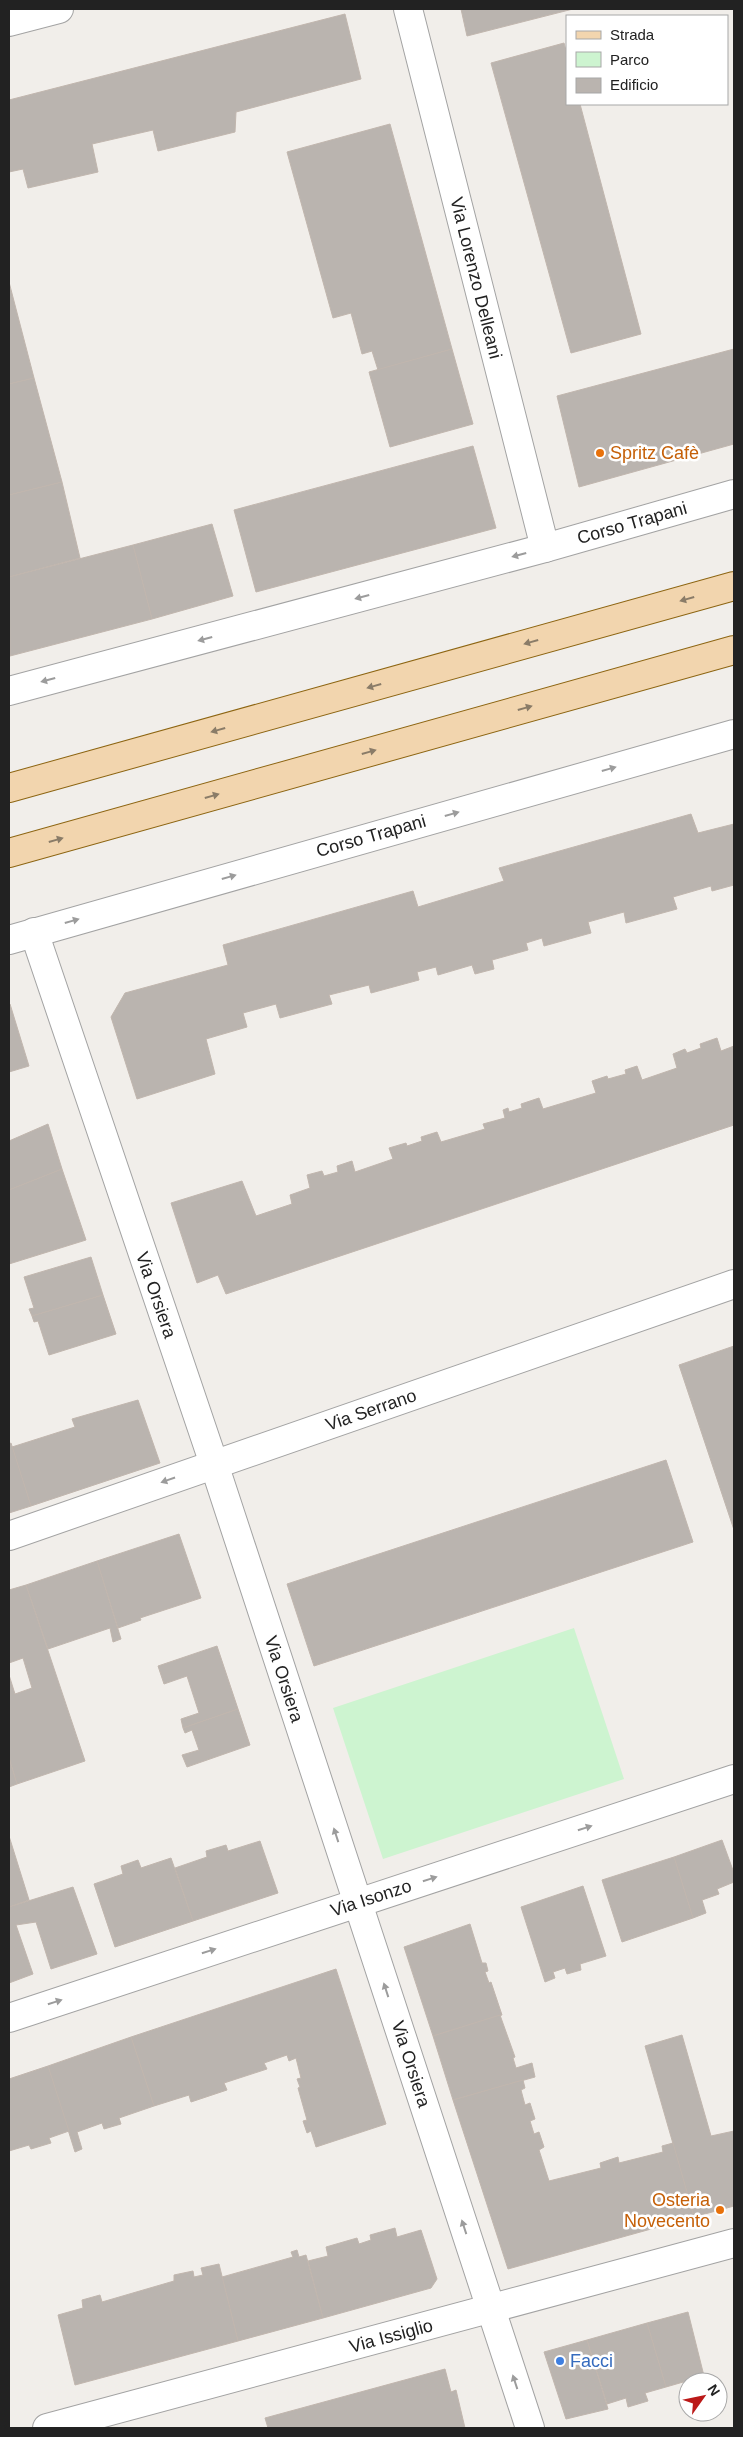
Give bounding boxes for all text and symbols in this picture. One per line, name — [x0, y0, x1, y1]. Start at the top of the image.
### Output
legend — [566, 15, 728, 105]
text: Strada — [610, 26, 655, 43]
text: Parco — [610, 51, 649, 68]
text: Edificio — [610, 76, 658, 93]
street label: Via Lorenzo Delleani — [446, 195, 506, 361]
place label: Spritz Cafè — [610, 443, 699, 463]
marker: Spritz Cafè — [594, 447, 606, 459]
street label: Corso Trapani — [575, 498, 689, 548]
one-way arrow — [512, 551, 527, 559]
one-way arrow — [354, 593, 370, 601]
one-way arrow — [680, 595, 695, 603]
one-way arrow — [197, 635, 212, 643]
one-way arrow — [523, 639, 538, 647]
one-way arrow — [40, 677, 55, 685]
one-way arrow — [367, 682, 382, 690]
one-way arrow — [518, 704, 533, 712]
one-way arrow — [210, 726, 225, 734]
one-way arrow — [361, 748, 376, 756]
one-way arrow — [601, 765, 616, 773]
one-way arrow — [205, 791, 220, 799]
one-way arrow — [445, 809, 460, 817]
street label: Corso Trapani — [314, 811, 428, 861]
one-way arrow — [48, 835, 63, 843]
one-way arrow — [221, 873, 236, 881]
one-way arrow — [65, 917, 80, 925]
street label: Via Orsiera — [132, 1249, 180, 1342]
street label: Via Serrano — [323, 1385, 419, 1435]
one-way arrow — [160, 1476, 175, 1484]
street label: Via Orsiera — [261, 1633, 308, 1726]
one-way arrow — [577, 1824, 592, 1831]
one-way arrow — [332, 1828, 339, 1843]
one-way arrow — [423, 1874, 438, 1882]
street label: Via Isonzo — [328, 1876, 414, 1920]
one-way arrow — [202, 1947, 217, 1955]
one-way arrow — [382, 1982, 390, 1997]
one-way arrow — [48, 1998, 63, 2006]
street label: Via Orsiera — [388, 2018, 435, 2111]
place label: Osteria Novecento — [624, 2190, 711, 2231]
marker: Osteria Novecento — [714, 2204, 726, 2216]
one-way arrow — [460, 2220, 468, 2235]
street label: Via Issiglio — [347, 2315, 435, 2357]
place label: Facci — [570, 2351, 613, 2371]
marker: Facci — [554, 2355, 566, 2367]
north arrow — [678, 2372, 728, 2422]
one-way arrow — [510, 2374, 518, 2389]
text: N — [704, 2381, 723, 2399]

